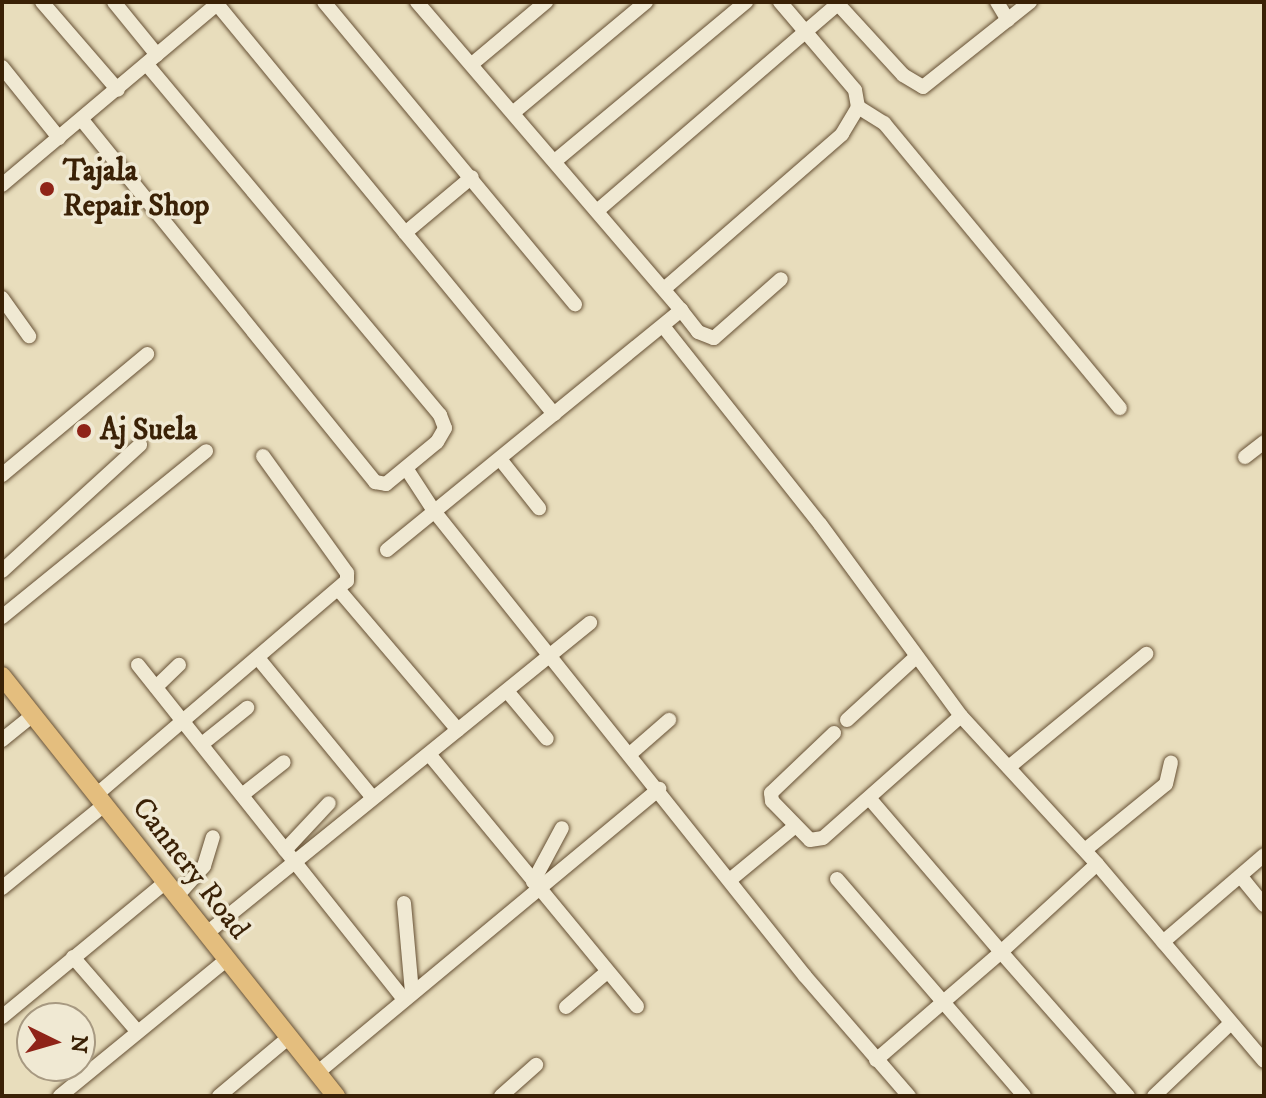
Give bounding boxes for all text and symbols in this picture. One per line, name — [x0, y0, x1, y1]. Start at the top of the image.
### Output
place label: Tajala Repair Shop — [63, 154, 209, 224]
marker: Tajala Repair Shop — [38, 180, 56, 198]
place label: Aj Suela — [100, 413, 197, 449]
marker: Aj Suela — [75, 422, 93, 440]
street label: Cannery Road — [123, 791, 257, 947]
north arrow — [16, 1002, 96, 1082]
text: N — [64, 1034, 93, 1054]

